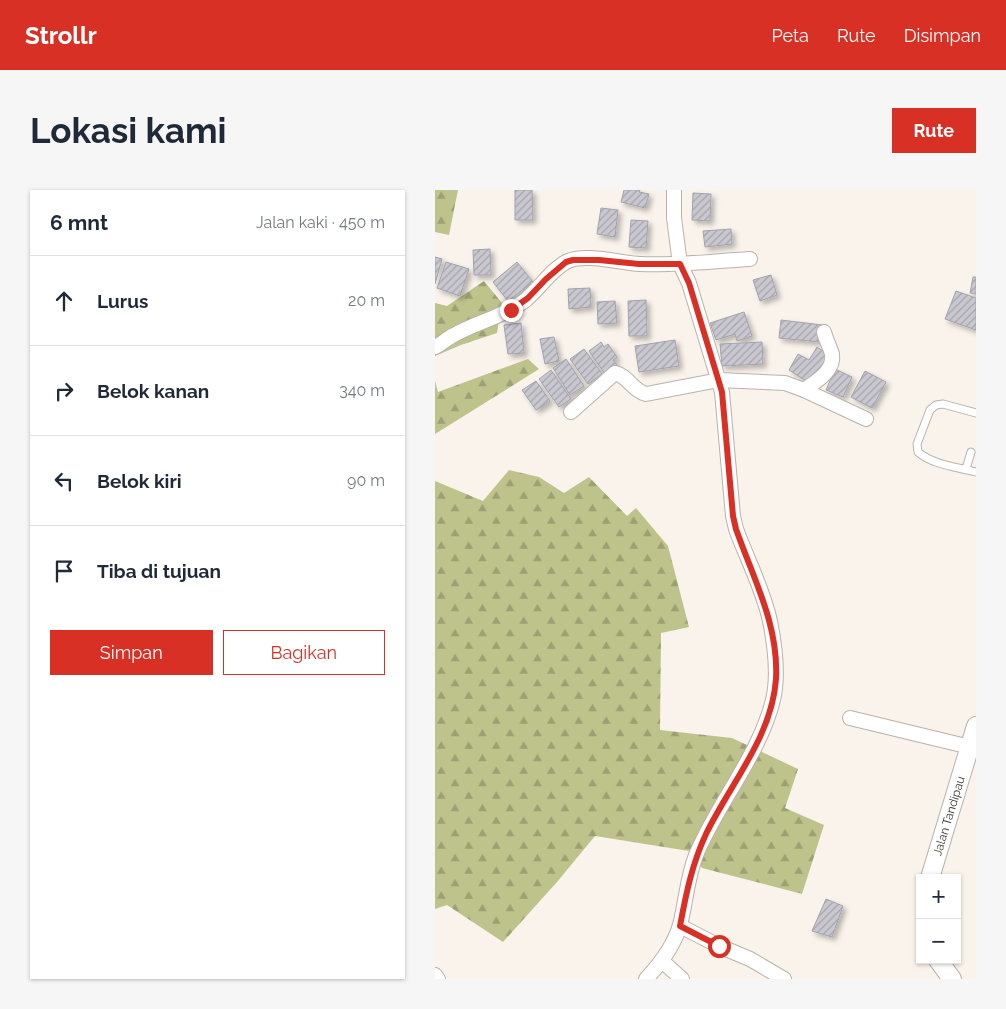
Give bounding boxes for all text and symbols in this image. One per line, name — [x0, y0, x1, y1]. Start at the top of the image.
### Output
text: Strollr — [25, 21, 97, 50]
text: Peta — [772, 25, 809, 46]
text: Rute — [837, 25, 876, 46]
text: Disimpan — [904, 25, 981, 46]
button: Rute — [892, 108, 976, 153]
text: Lokasi kami — [30, 110, 227, 151]
text: 6 mnt — [50, 210, 108, 235]
text: Jalan kaki · 450 m — [256, 213, 385, 232]
icon: ahead — [50, 287, 78, 315]
text: Lurus — [97, 290, 148, 312]
text: 20 m — [348, 291, 385, 310]
route end — [500, 299, 523, 322]
icon: right — [50, 377, 78, 405]
text: Belok kanan — [97, 380, 209, 402]
text: 340 m — [339, 381, 385, 400]
icon: left — [50, 467, 78, 495]
text: Belok kiri — [97, 470, 182, 492]
text: 90 m — [347, 471, 385, 490]
icon: arrive — [50, 557, 78, 585]
text: Tiba di tujuan — [97, 560, 221, 582]
button: Simpan — [50, 630, 213, 675]
button: Bagikan — [223, 630, 385, 675]
street label: Jalan Tandipau — [930, 775, 968, 857]
map controls — [916, 874, 961, 964]
button: + — [916, 874, 961, 919]
button: − — [916, 919, 961, 964]
route start — [708, 935, 731, 958]

